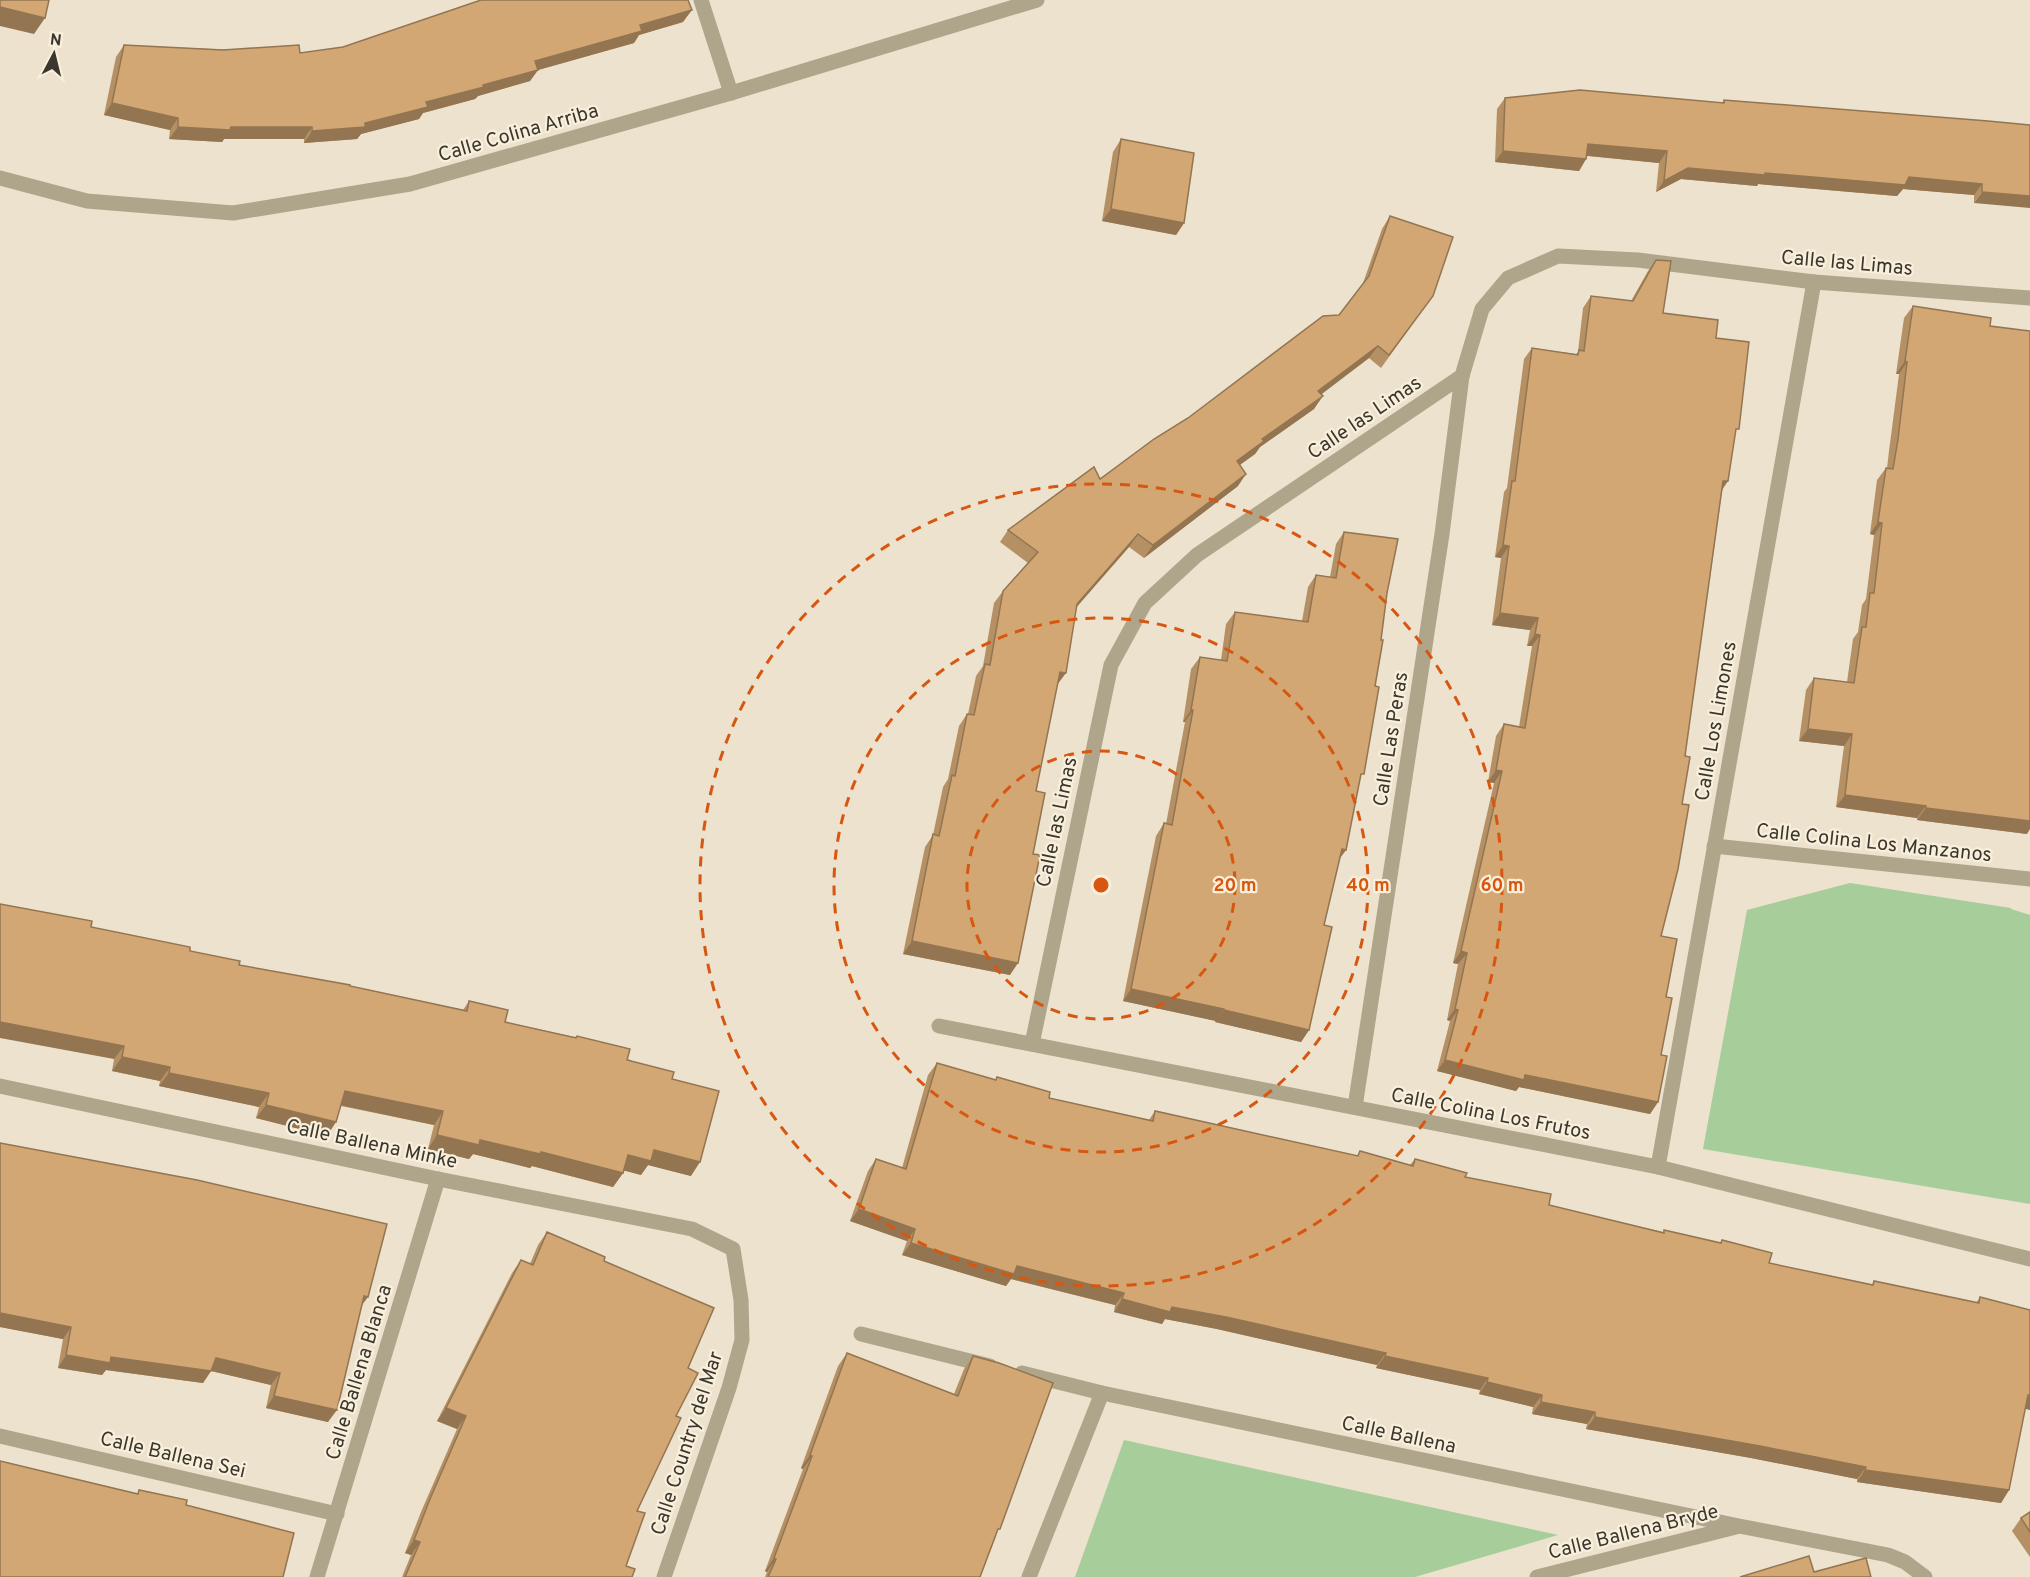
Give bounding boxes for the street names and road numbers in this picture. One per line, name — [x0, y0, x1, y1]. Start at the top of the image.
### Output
street label: Calle Colina Arriba — [435, 99, 602, 169]
street label: Calle las Limas — [1780, 245, 1914, 283]
street label: Calle las Limas — [1303, 371, 1427, 466]
street label: Calle Los Limones — [1690, 639, 1744, 803]
street label: Calle Las Peras — [1368, 670, 1415, 809]
street label: Calle las Limas — [1031, 755, 1084, 890]
street label: Calle Colina Los Manzanos — [1755, 819, 1993, 869]
street label: Calle Colina Los Frutos — [1389, 1083, 1593, 1147]
street label: Calle Ballena Minke — [284, 1114, 460, 1176]
street label: Calle Ballena Blanca — [321, 1282, 399, 1464]
street label: Calle Country del Mar — [646, 1348, 730, 1539]
street label: Calle Ballena — [1339, 1411, 1458, 1461]
street label: Calle Ballena Sei — [97, 1427, 248, 1485]
street label: Calle Ballena Bryde — [1546, 1499, 1721, 1567]

